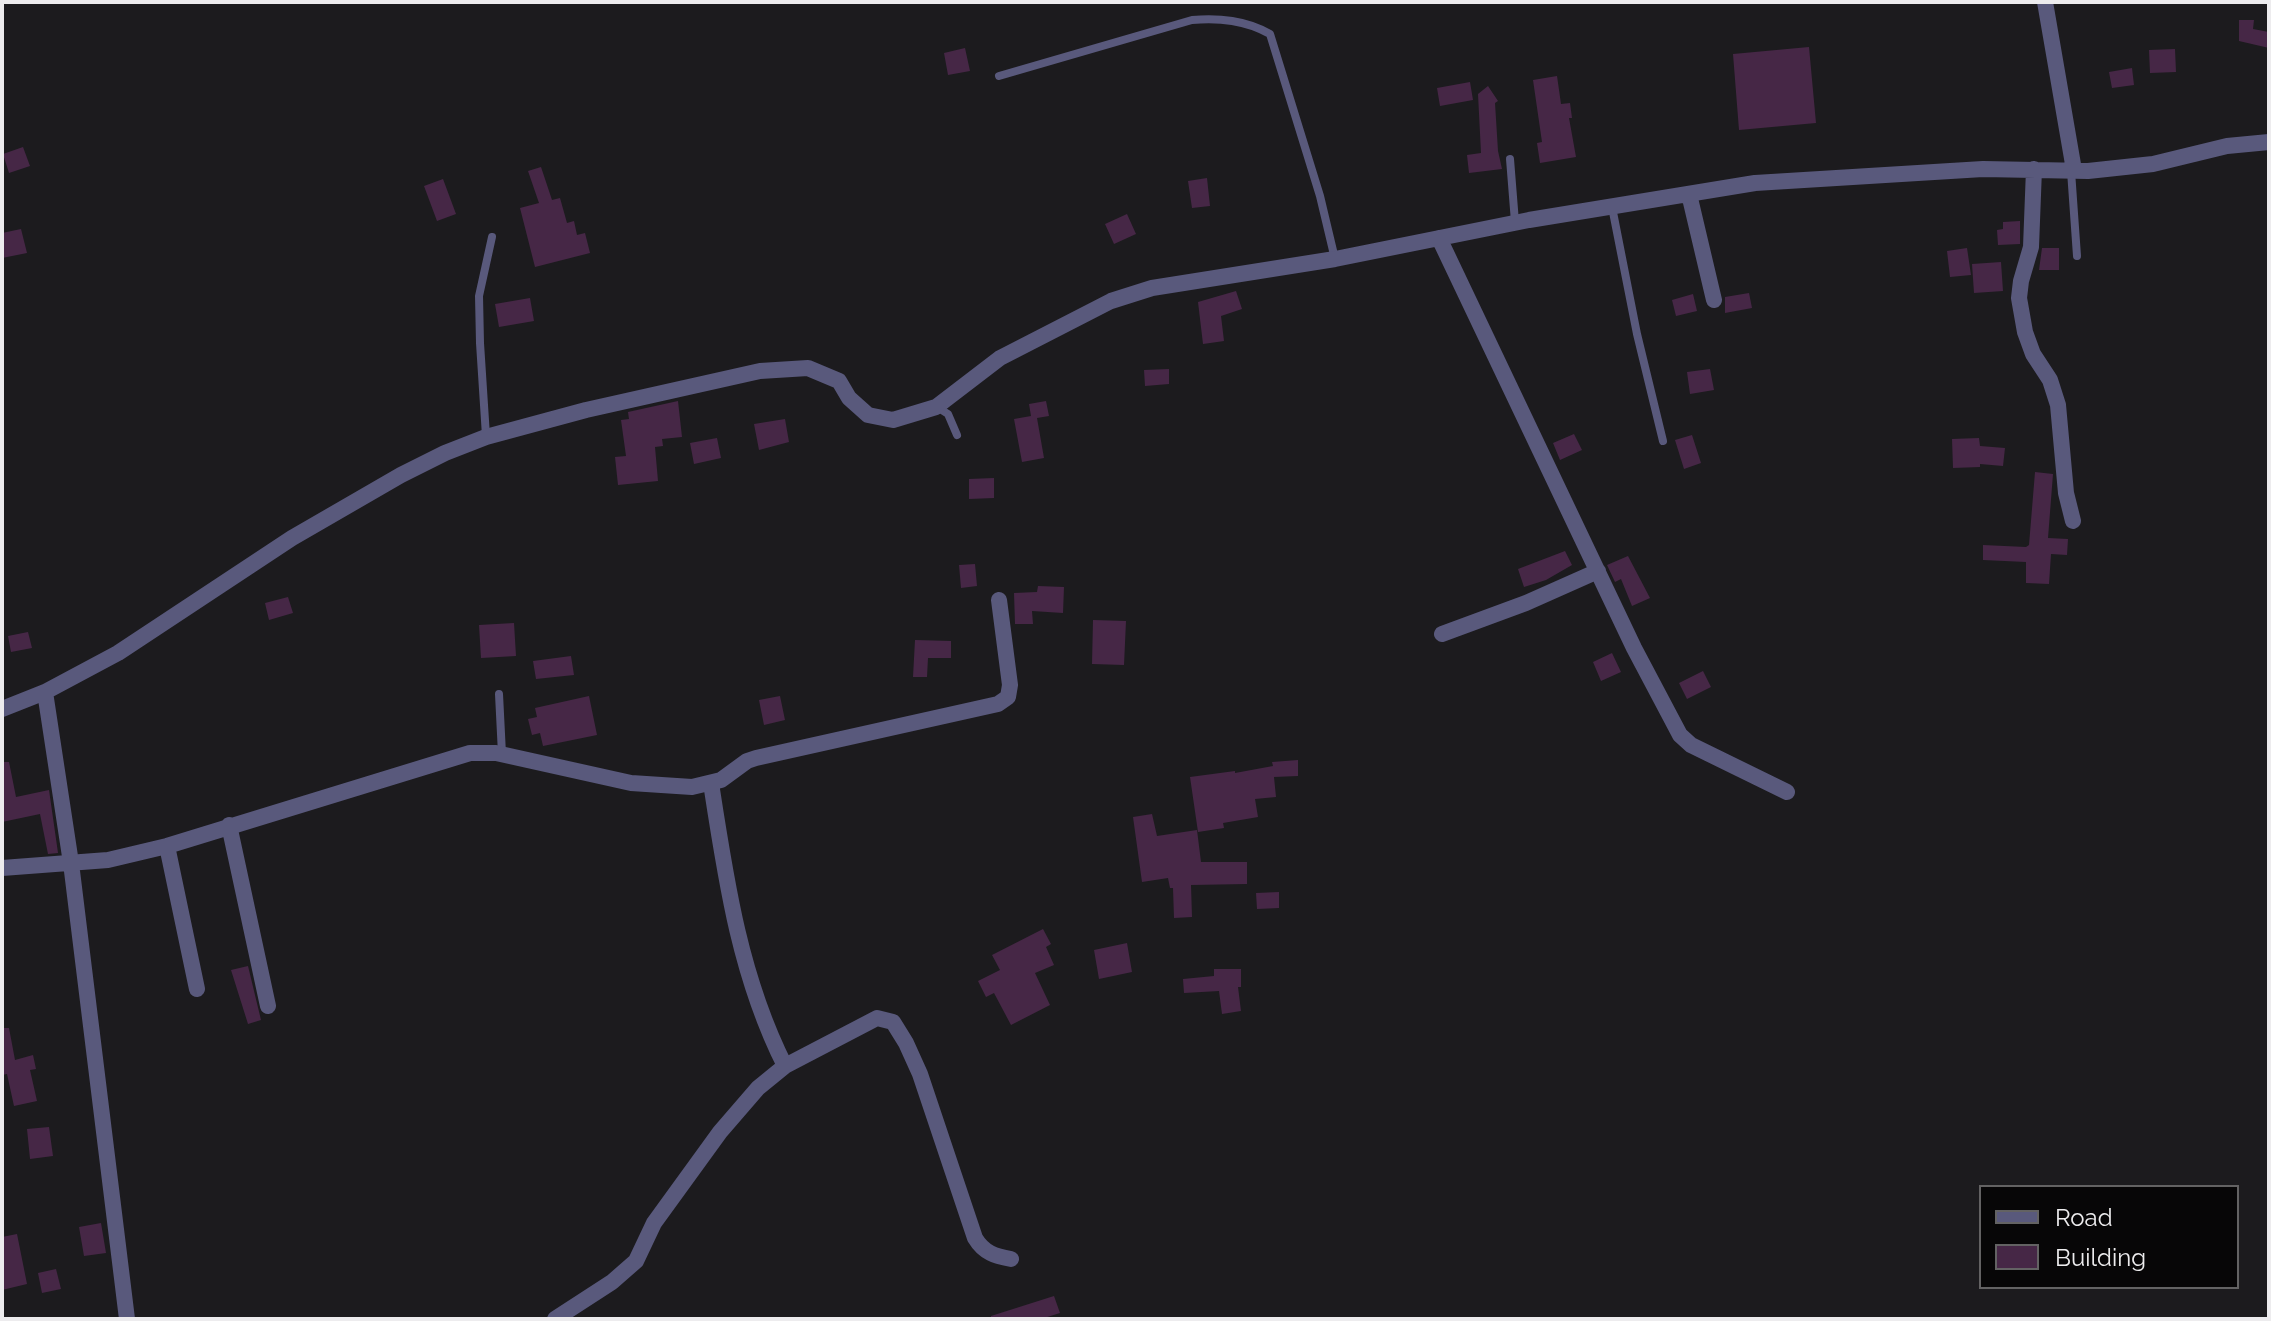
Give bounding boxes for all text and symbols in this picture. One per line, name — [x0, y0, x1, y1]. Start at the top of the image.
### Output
legend — [1979, 1185, 2239, 1289]
text: Road — [2055, 1203, 2113, 1232]
text: Building — [2055, 1243, 2146, 1272]

